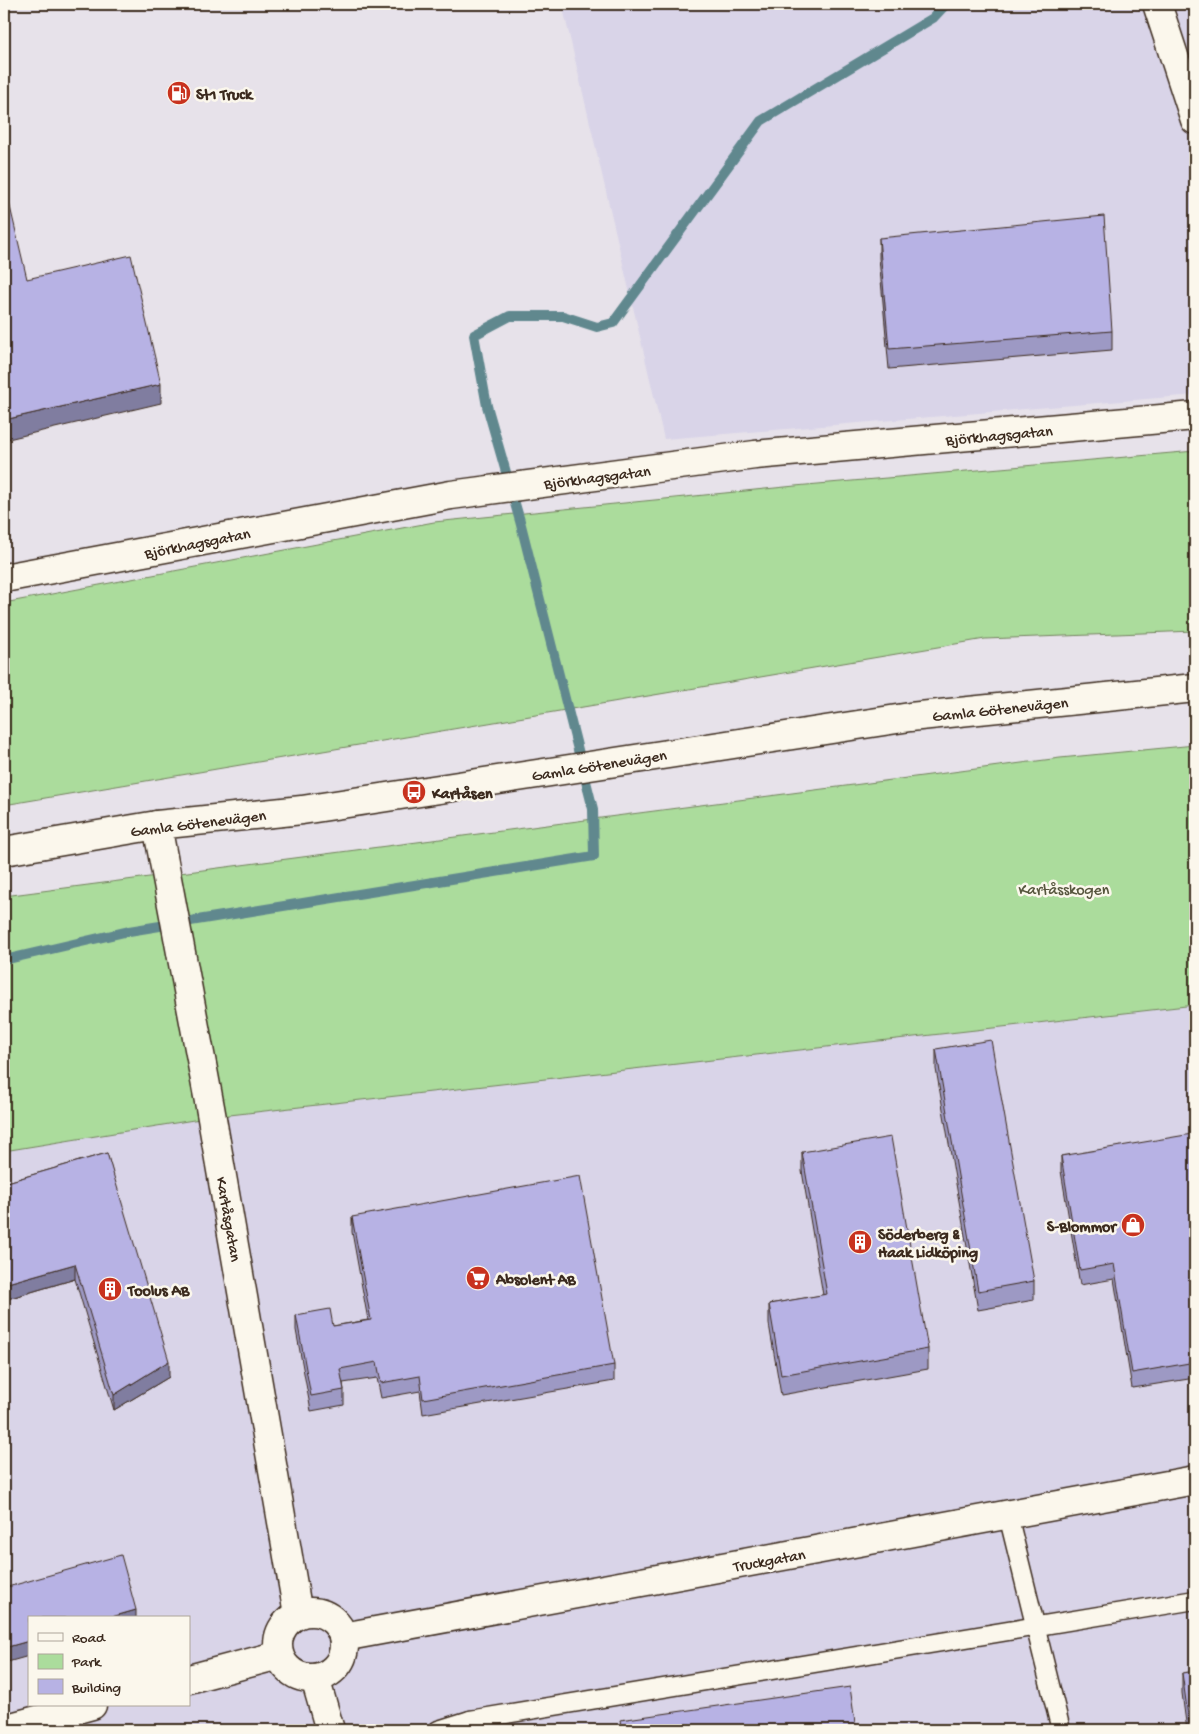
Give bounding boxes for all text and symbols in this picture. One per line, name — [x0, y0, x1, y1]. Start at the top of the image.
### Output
fuel station icon: St1 Truck — [166, 80, 192, 106]
place label: St1 Truck — [196, 87, 254, 106]
street label: Björkhagsgatan — [944, 423, 1054, 452]
street label: Björkhagsgatan — [542, 463, 652, 496]
street label: Björkhagsgatan — [142, 526, 253, 565]
street label: Gamla Götenevägen — [932, 695, 1070, 728]
street label: Gamla Götenevägen — [531, 747, 669, 788]
bus stop icon: Kartåsen — [401, 779, 427, 805]
place label: Kartåsen — [431, 785, 493, 805]
street label: Gamla Götenevägen — [130, 808, 268, 843]
park label: Kartåsskogen — [1019, 882, 1110, 901]
street label: Kartåsgatan — [210, 1176, 243, 1264]
shop icon: S-Blommor — [1120, 1212, 1146, 1238]
place label: S-Blommor — [1047, 1219, 1118, 1238]
place label: Söderberg & Haak Lidköping — [878, 1227, 978, 1264]
building icon: Söderberg & Haak Lidköping — [847, 1229, 873, 1255]
supermarket icon: Absolent AB — [465, 1265, 491, 1291]
place label: Absolent AB — [495, 1272, 576, 1291]
building icon: Toolus AB — [97, 1276, 123, 1302]
place label: Toolus AB — [126, 1283, 190, 1302]
street label: Truckgatan — [731, 1547, 808, 1578]
legend — [28, 1616, 190, 1706]
text: Road — [72, 1630, 106, 1648]
text: Park — [71, 1654, 102, 1672]
text: Building — [71, 1680, 121, 1698]

